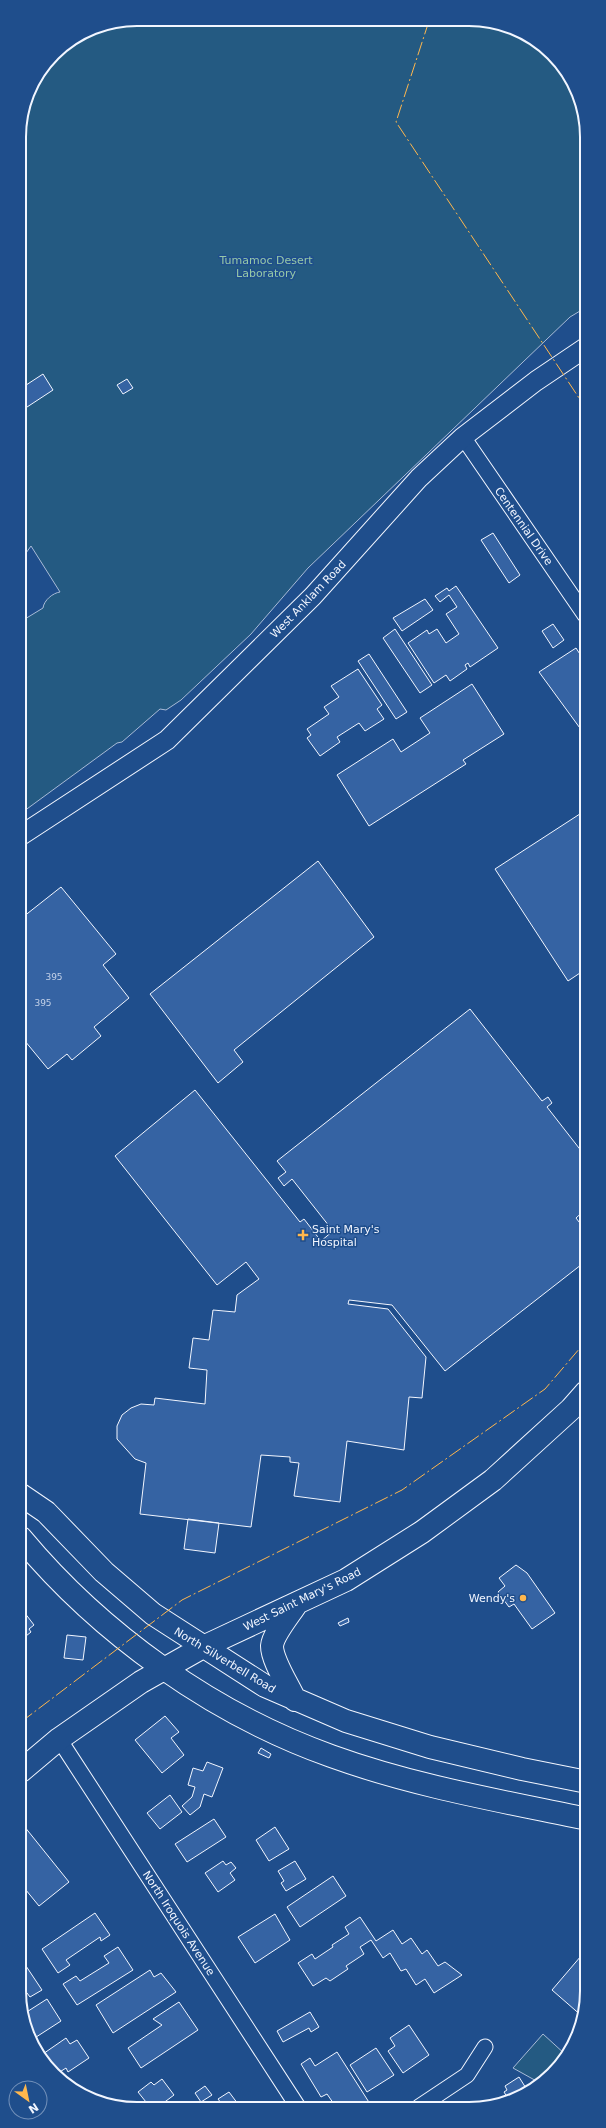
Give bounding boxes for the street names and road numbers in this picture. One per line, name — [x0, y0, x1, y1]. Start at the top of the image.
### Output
street label: Centennial Drive — [492, 485, 555, 568]
street label: West Anklam Road — [268, 558, 349, 641]
street label: West Saint Mary's Road — [241, 1565, 363, 1634]
street label: North Silverbell Road — [172, 1625, 278, 1696]
street label: North Iroquois Avenue — [140, 1868, 217, 1978]

